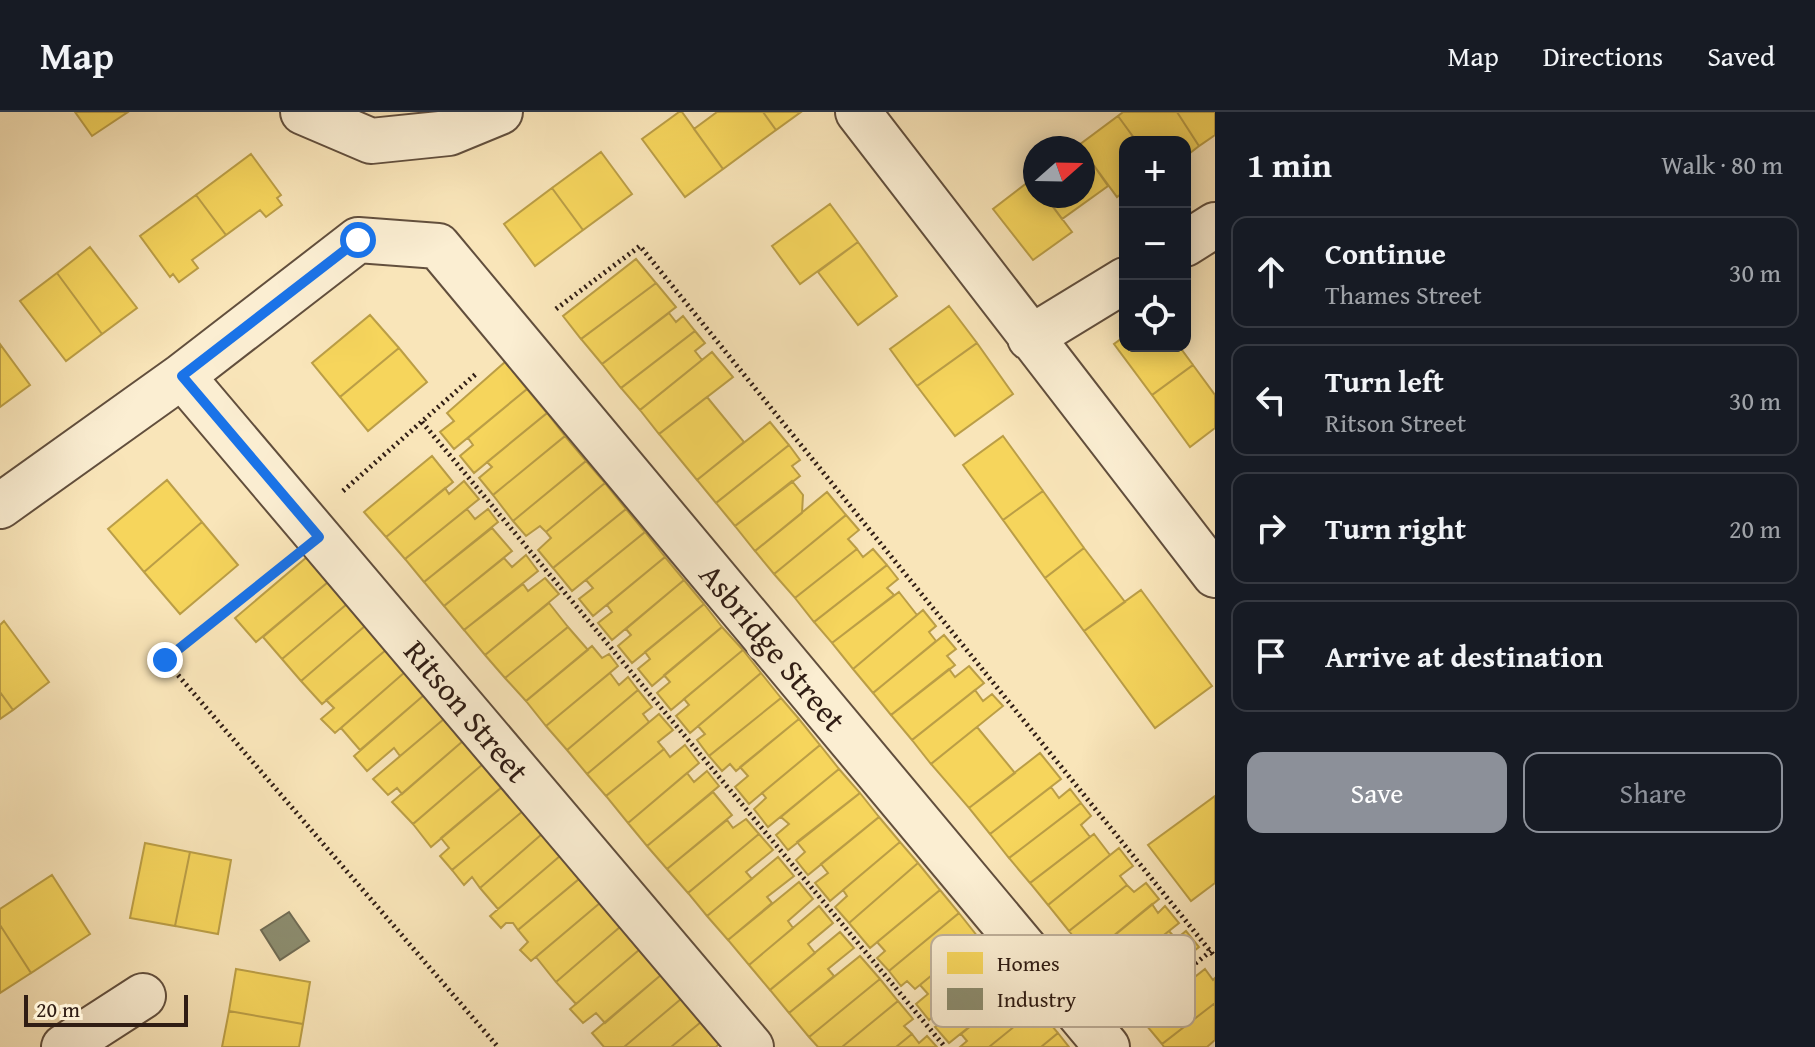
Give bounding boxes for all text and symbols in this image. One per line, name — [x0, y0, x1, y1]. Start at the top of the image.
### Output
text: Map — [40, 27, 114, 83]
text: Map — [1447, 35, 1499, 76]
text: Directions — [1543, 35, 1663, 76]
text: Saved — [1707, 35, 1775, 76]
north arrow — [1023, 136, 1095, 208]
map controls — [1119, 136, 1191, 352]
button: + — [1119, 136, 1191, 208]
text: 1 min — [1247, 140, 1332, 189]
text: Walk · 80 m — [1661, 145, 1783, 184]
button: − — [1119, 208, 1191, 280]
route start — [340, 222, 376, 258]
text: Continue — [1325, 231, 1446, 275]
icon: ahead — [1249, 250, 1293, 294]
text: 30 m — [1729, 253, 1781, 292]
text: Thames Street — [1325, 275, 1482, 314]
button: locate — [1119, 280, 1191, 352]
text: Turn left — [1325, 359, 1444, 403]
icon: left — [1249, 378, 1293, 422]
text: 30 m — [1729, 381, 1781, 420]
text: Ritson Street — [1325, 403, 1466, 442]
icon: right — [1249, 506, 1293, 550]
text: Turn right — [1325, 506, 1466, 550]
text: 20 m — [1729, 509, 1781, 548]
street label: Asbridge Street — [689, 553, 857, 741]
street label: Ritson Street — [393, 629, 541, 793]
icon: arrive — [1249, 634, 1293, 678]
text: Arrive at destination — [1325, 634, 1603, 678]
route end — [147, 642, 183, 678]
button: Save — [1247, 752, 1507, 833]
button: Share — [1523, 752, 1783, 833]
legend — [931, 935, 1195, 1027]
text: Homes — [997, 947, 1060, 979]
text: Industry — [997, 983, 1076, 1015]
scale bar — [24, 991, 188, 1027]
text: 20 m — [36, 993, 80, 1025]

